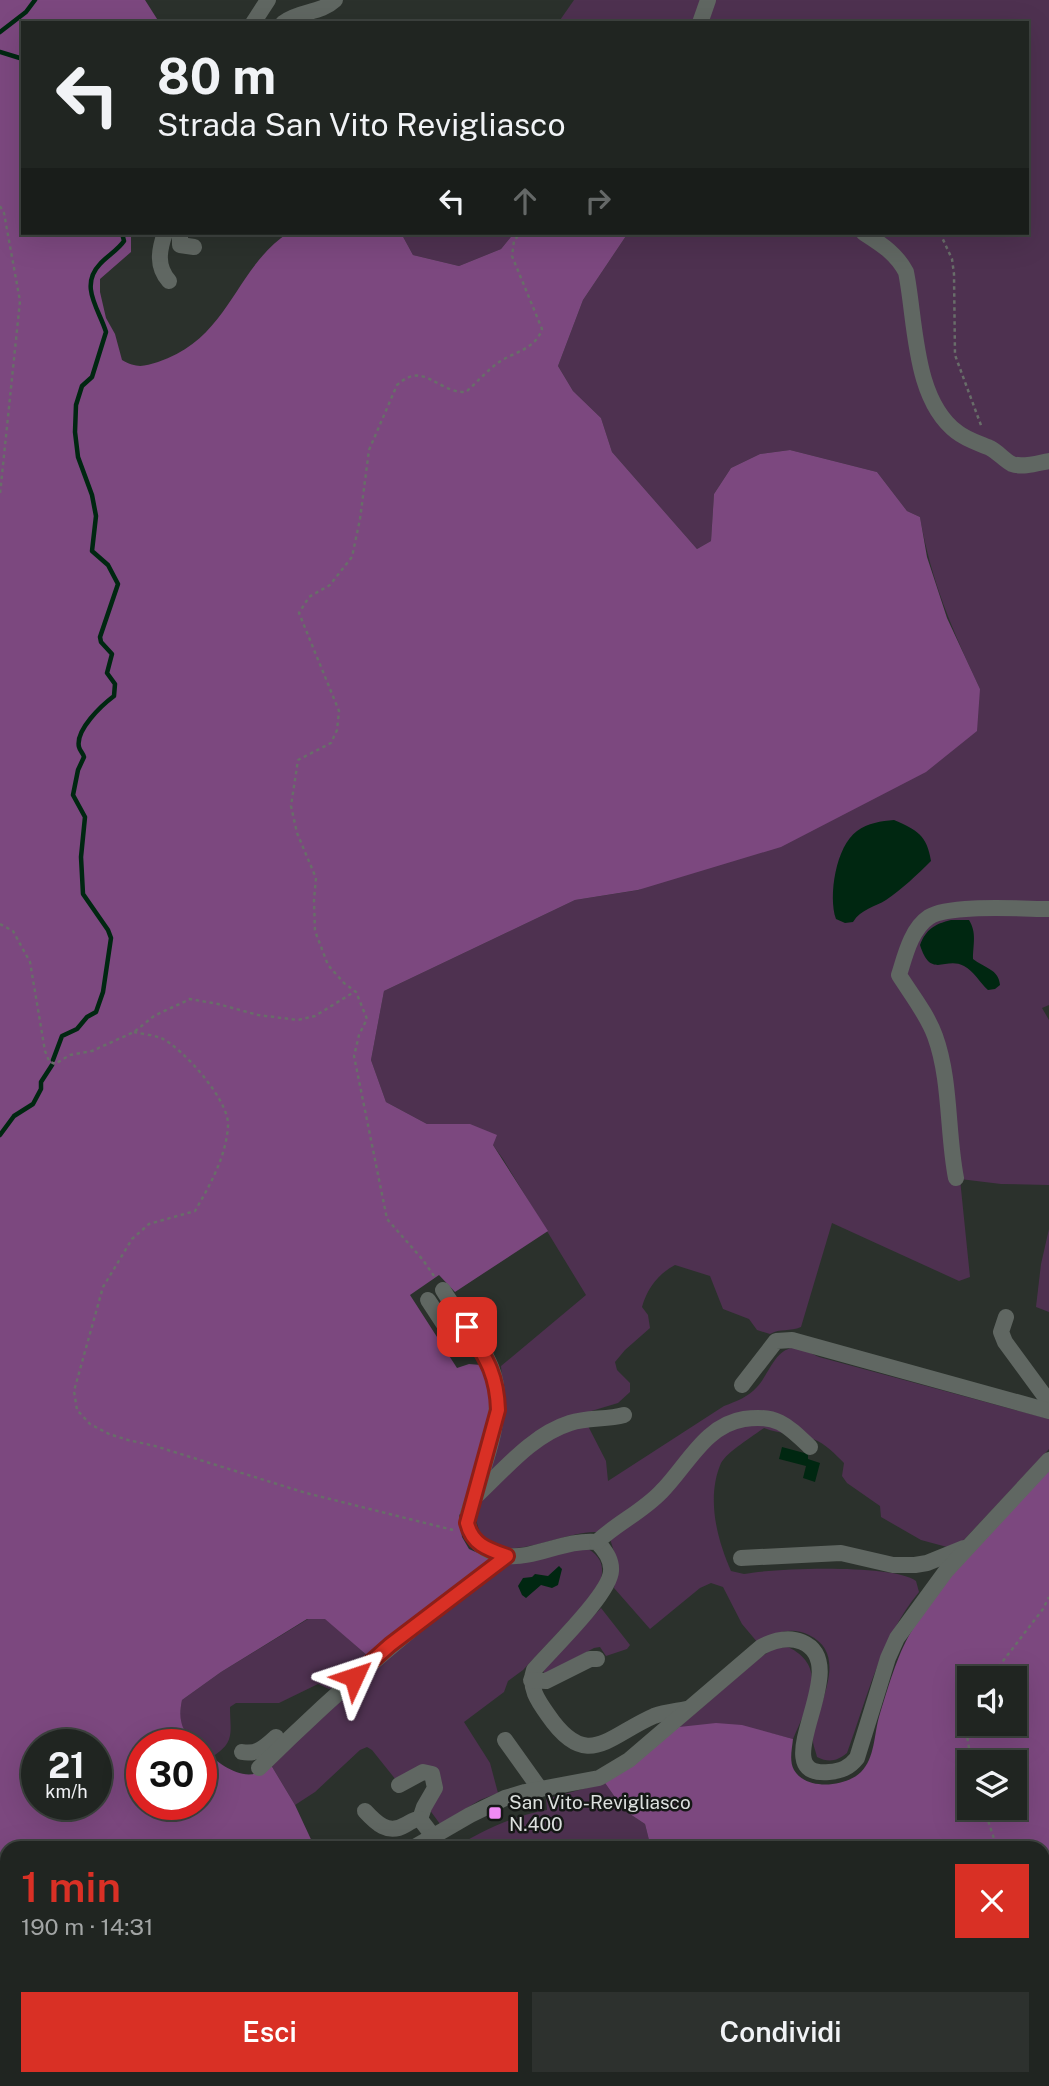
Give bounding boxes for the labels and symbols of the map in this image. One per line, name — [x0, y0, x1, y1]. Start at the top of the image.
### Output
pin — [437, 1297, 497, 1357]
position arrow — [317, 1640, 391, 1714]
speed limit sign: 30 — [126, 1729, 217, 1820]
place label: San Vito-Revigliasco N.400 — [509, 1791, 691, 1835]
marker: San Vito-Revigliasco N.400 — [487, 1805, 503, 1821]

